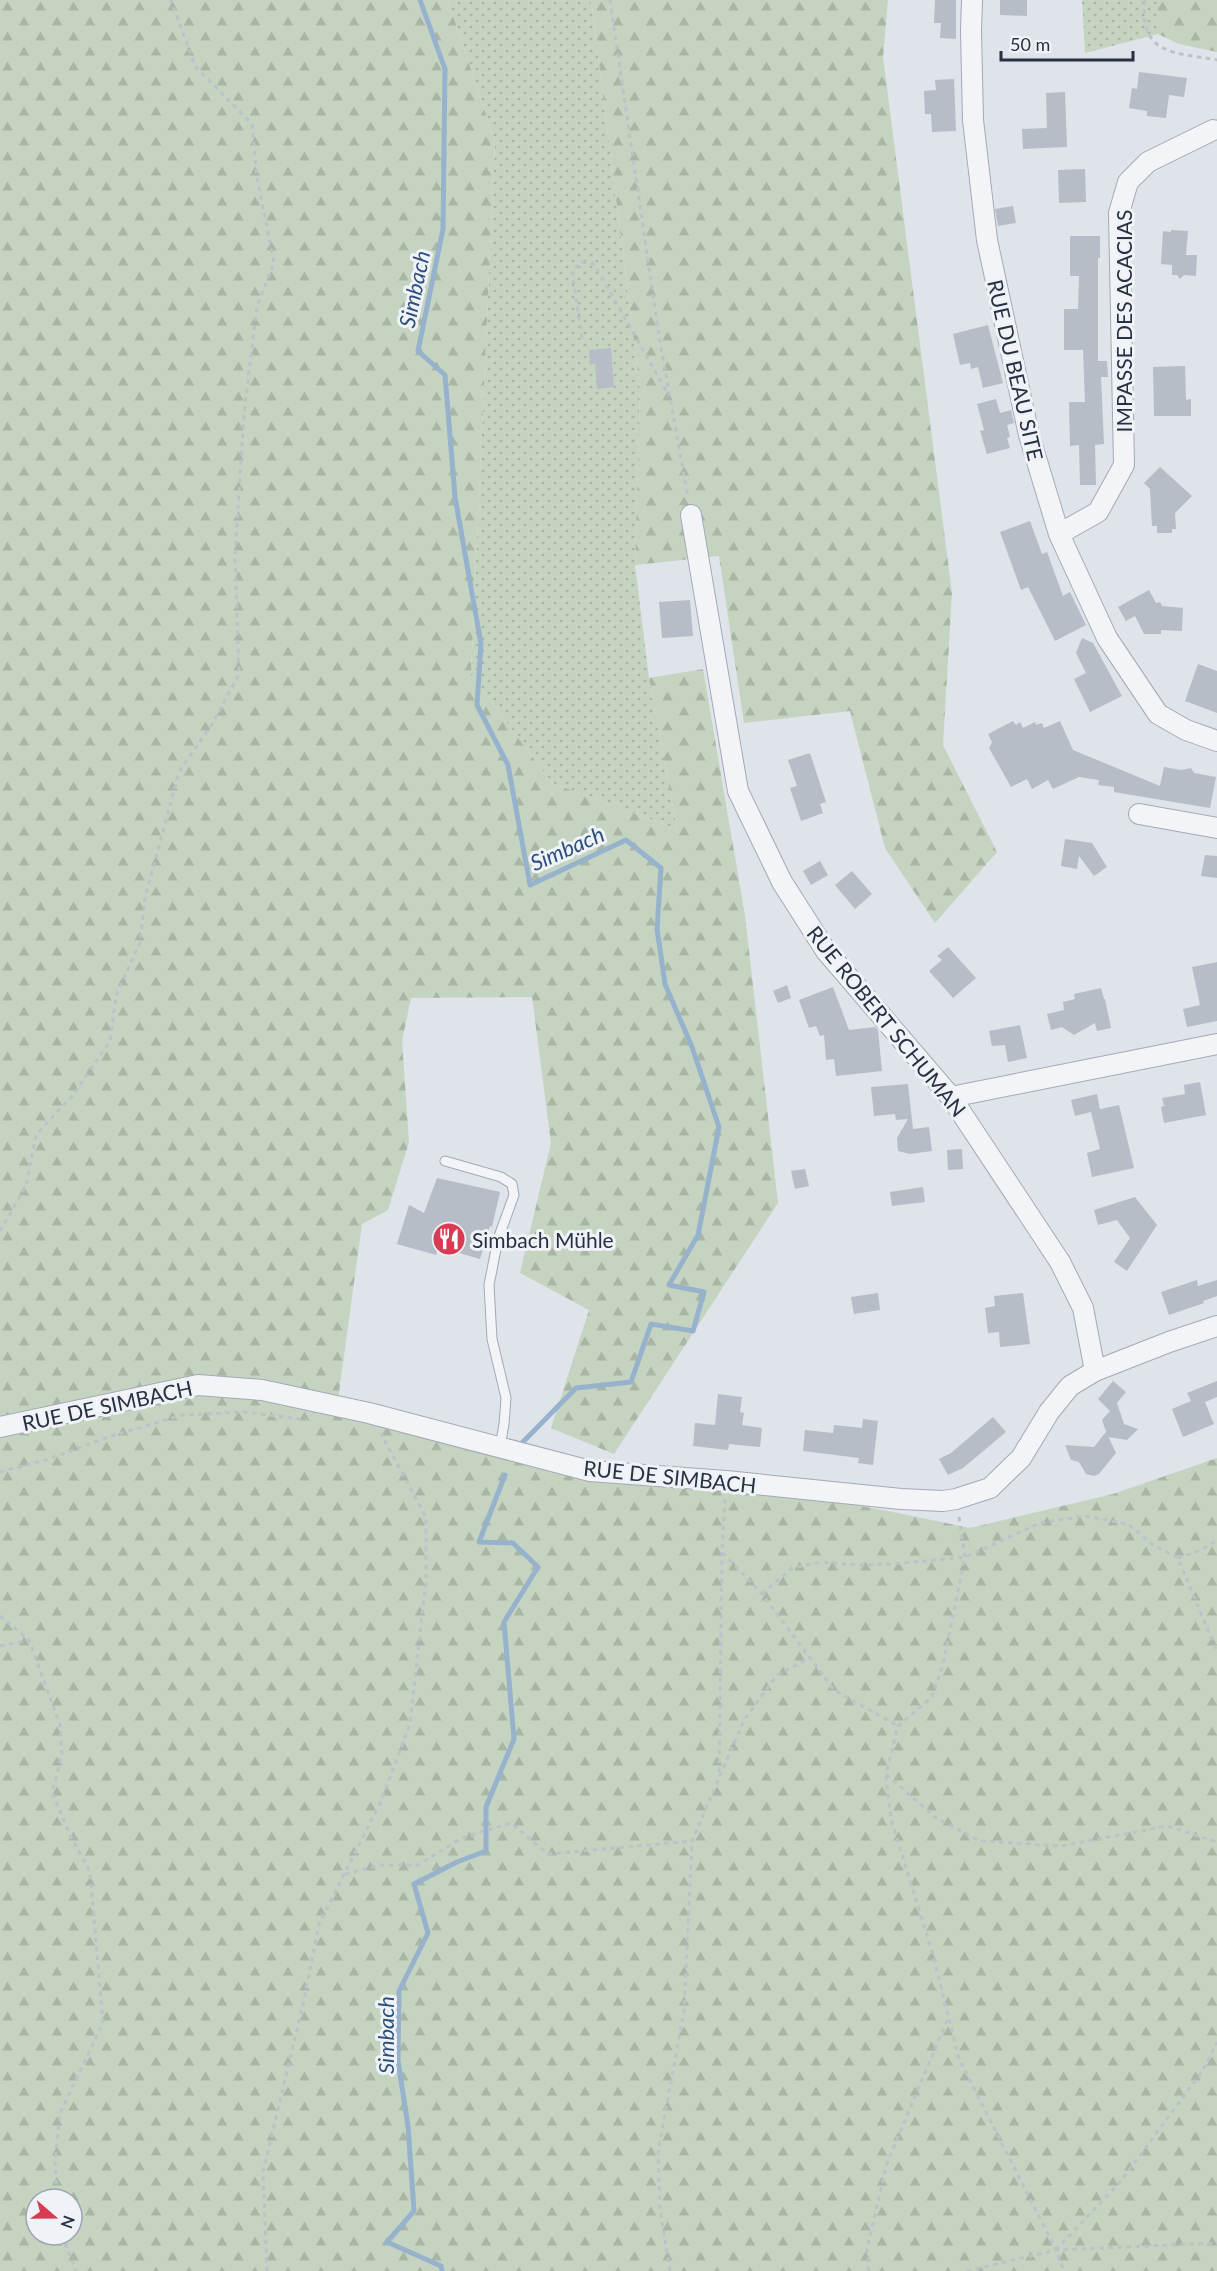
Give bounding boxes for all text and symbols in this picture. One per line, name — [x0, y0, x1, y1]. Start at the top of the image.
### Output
scale bar — [1001, 24, 1133, 62]
text: 50 m — [1010, 33, 1050, 55]
street label: IMPASSE DES ACACIAS — [1111, 210, 1136, 432]
water label: Simbach — [393, 248, 435, 330]
street label: RUE DU BEAU SITE — [983, 277, 1049, 463]
water label: Simbach — [526, 820, 608, 876]
street label: RUE ROBERT SCHUMAN — [802, 921, 972, 1121]
restaurant icon: Simbach Mühle — [431, 1221, 467, 1257]
place label: Simbach Mühle — [472, 1227, 614, 1252]
street label: RUE DE SIMBACH — [20, 1375, 194, 1435]
street label: RUE DE SIMBACH — [582, 1454, 758, 1498]
water label: Simbach — [372, 1996, 399, 2074]
north arrow — [24, 2187, 84, 2247]
text: N — [58, 2213, 80, 2231]

